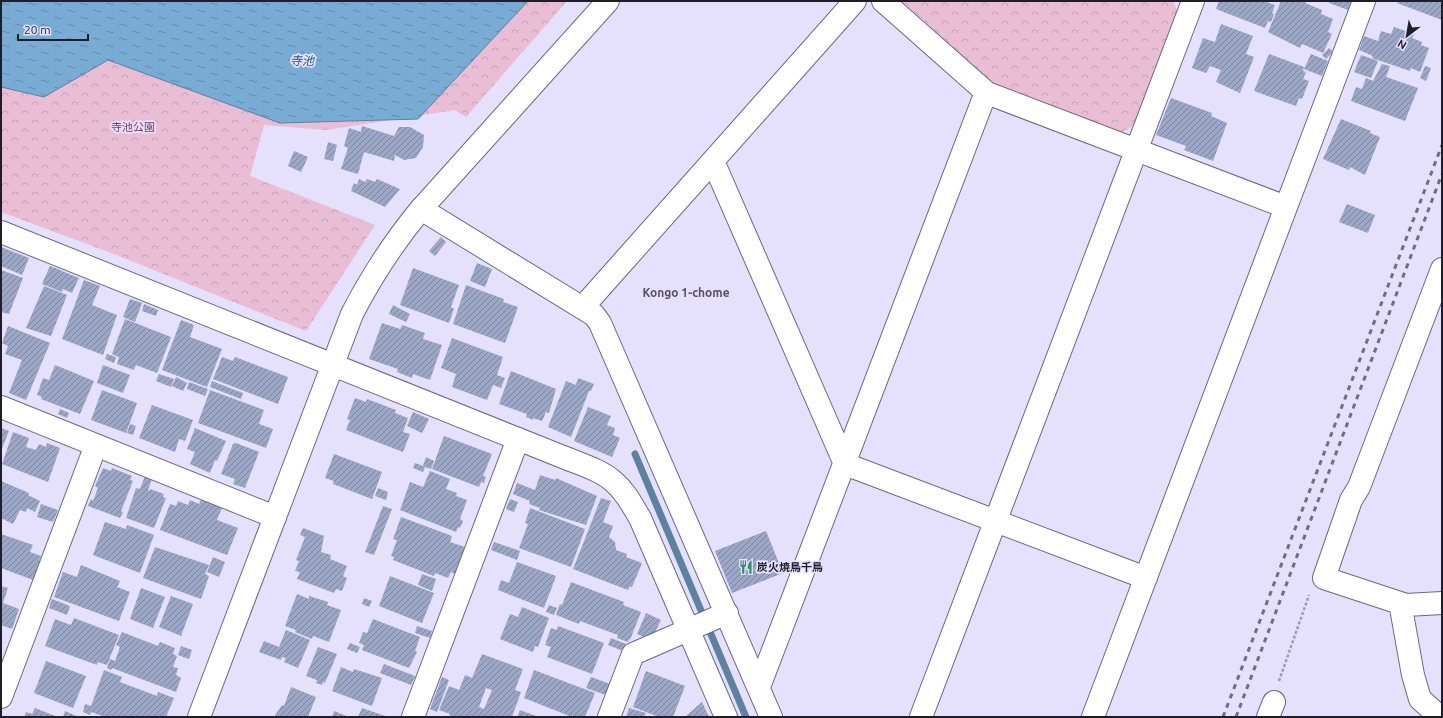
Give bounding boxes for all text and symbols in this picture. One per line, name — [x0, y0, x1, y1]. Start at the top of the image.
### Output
scale bar — [18, 16, 88, 42]
north arrow — [1387, 16, 1427, 56]
text: 20 m — [24, 23, 51, 36]
text: N — [1395, 37, 1408, 52]
water label: 寺池 — [290, 54, 315, 67]
park label: 寺池公園 — [111, 121, 155, 133]
district label: Kongo 1-chome — [642, 286, 730, 299]
restaurant icon: 炭火焼鳥千鳥 — [738, 559, 754, 575]
place label: 炭火焼鳥千鳥 — [757, 561, 823, 573]

